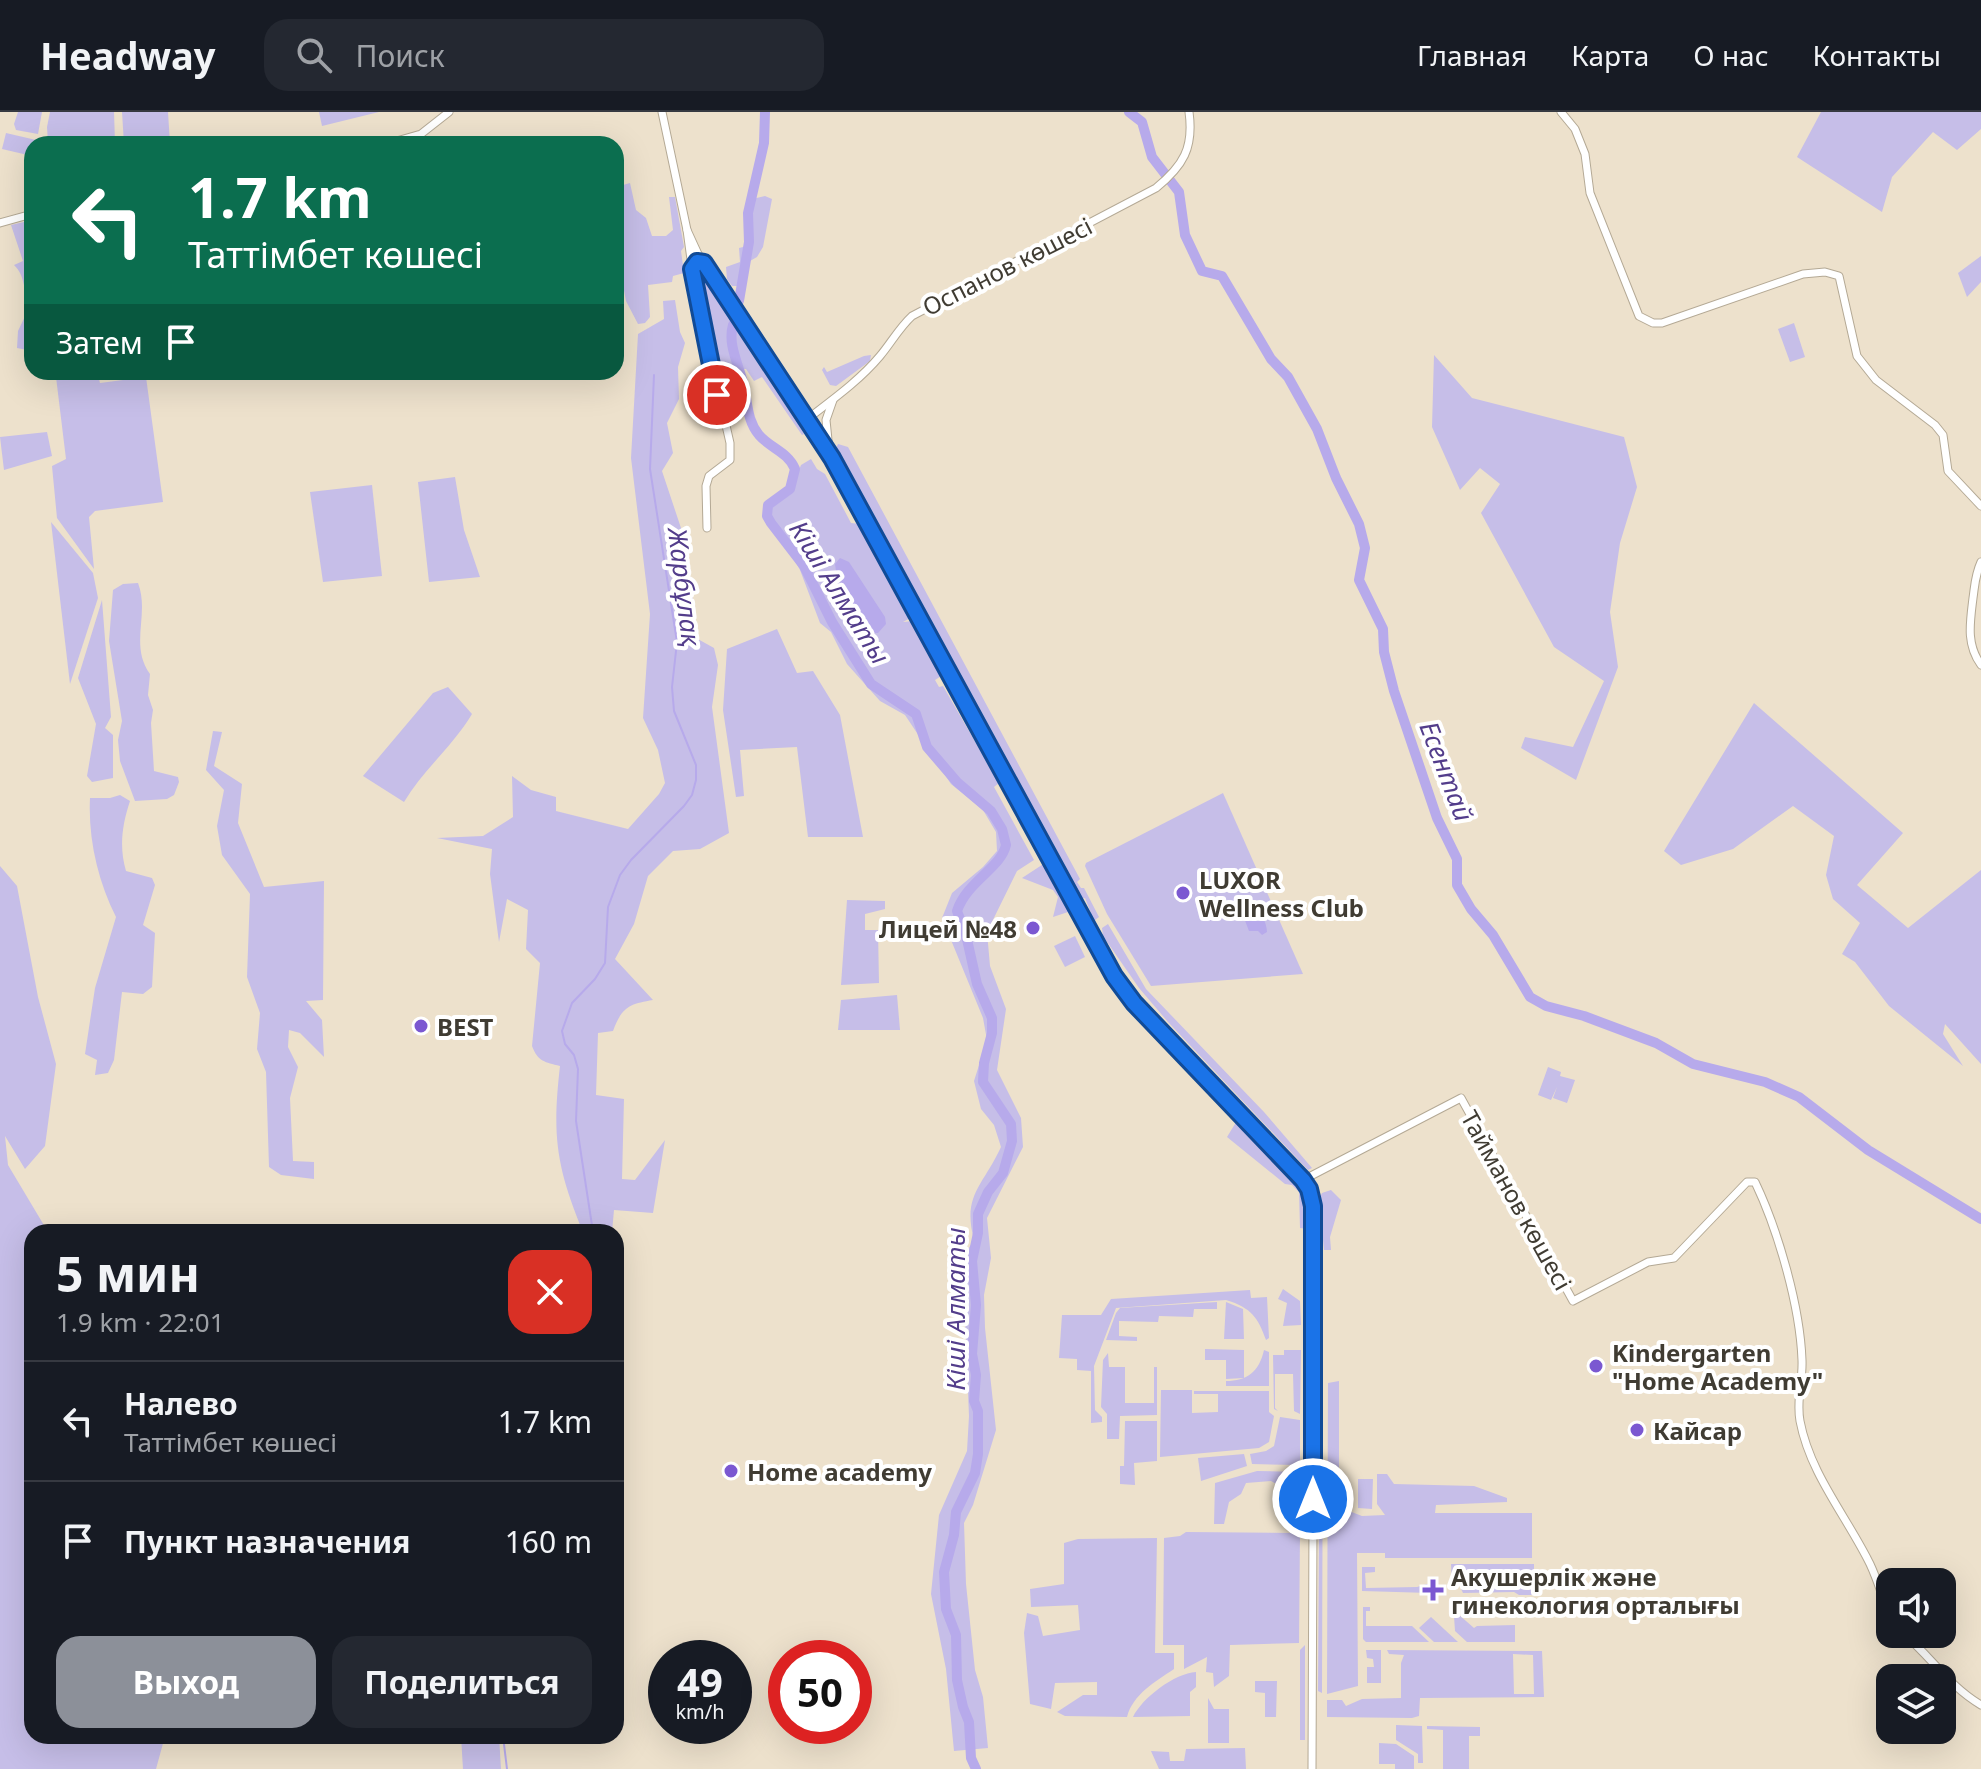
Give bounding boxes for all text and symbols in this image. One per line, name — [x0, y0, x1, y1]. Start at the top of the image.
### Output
search box — [264, 19, 824, 91]
text: Headway — [40, 29, 216, 81]
icon: search — [292, 33, 336, 77]
text: Поиск — [356, 35, 445, 76]
text: Главная — [1417, 36, 1527, 74]
text: Карта — [1571, 36, 1649, 74]
text: О нас — [1693, 36, 1769, 74]
text: Контакты — [1813, 36, 1941, 74]
text: 1.7 km — [188, 158, 372, 234]
icon: left — [56, 168, 160, 272]
street label: Оспанов көшесі — [917, 209, 1097, 323]
text: Таттімбет көшесі — [188, 230, 483, 279]
icon: arrive — [159, 320, 203, 364]
text: Затем — [56, 322, 143, 363]
pin — [683, 361, 751, 429]
icon: arrive — [695, 373, 739, 417]
water label: Кіші Алматы — [782, 513, 898, 671]
water label: Жарбұлақ — [660, 523, 710, 649]
water label: Есентай — [1412, 716, 1483, 826]
place label: LUXOR Wellness Club — [1199, 863, 1364, 924]
marker: LUXOR Wellness Club — [1174, 884, 1192, 902]
place label: Лицей №48 — [879, 912, 1017, 945]
marker: Лицей №48 — [1024, 919, 1042, 937]
place label: BEST — [437, 1010, 494, 1043]
marker: BEST — [412, 1017, 430, 1035]
street label: Тайманов көшесі — [1454, 1104, 1580, 1296]
water label: Кіші Алматы — [937, 1227, 973, 1391]
text: 5 мин — [56, 1241, 200, 1306]
button: close — [508, 1250, 592, 1334]
text: 1.9 km · 22:01 — [56, 1304, 225, 1340]
place label: Kindergarten "Home Academy" — [1612, 1336, 1823, 1397]
marker: Kindergarten "Home Academy" — [1587, 1357, 1605, 1375]
text: Налево — [124, 1383, 238, 1424]
icon: left — [56, 1399, 100, 1443]
text: 1.7 km — [498, 1401, 592, 1442]
place label: Кайсар — [1653, 1414, 1742, 1447]
marker: Кайсар — [1628, 1421, 1646, 1439]
text: Таттімбет көшесі — [124, 1424, 337, 1460]
place label: Home academy — [747, 1455, 932, 1488]
position arrow — [1271, 1457, 1355, 1541]
marker: Home academy — [722, 1462, 740, 1480]
icon: arrive — [56, 1519, 100, 1563]
text: Пункт назначения — [124, 1521, 410, 1562]
text: 160 m — [505, 1521, 592, 1562]
place label: Акушерлік және гинекология орталығы — [1451, 1560, 1740, 1621]
map controls — [1876, 1568, 1956, 1744]
button: sound — [1876, 1568, 1956, 1648]
marker: Акушерлік және гинекология орталығы — [1422, 1579, 1444, 1601]
button: Выход — [56, 1636, 316, 1728]
button: Поделиться — [332, 1636, 592, 1728]
speed limit sign: 50 — [768, 1640, 872, 1744]
text: 49 — [677, 1654, 723, 1709]
button: layers — [1876, 1664, 1956, 1744]
text: km/h — [675, 1698, 725, 1725]

